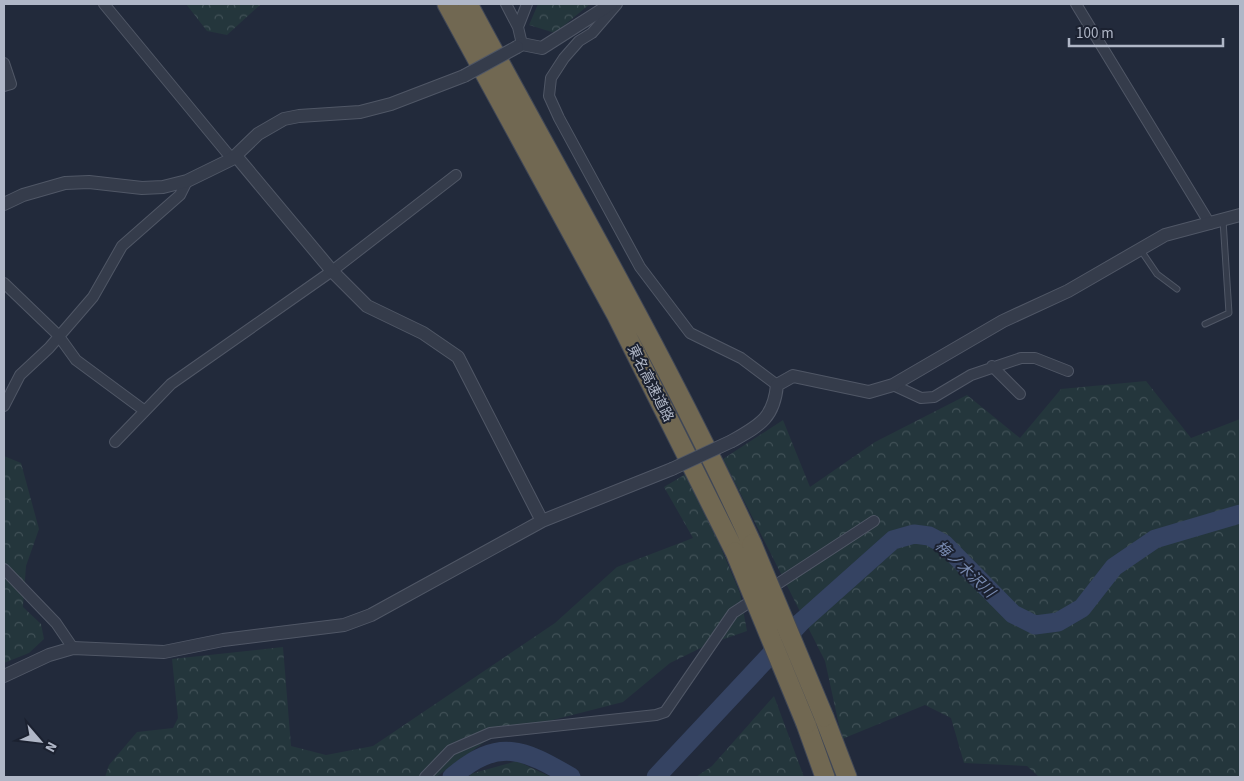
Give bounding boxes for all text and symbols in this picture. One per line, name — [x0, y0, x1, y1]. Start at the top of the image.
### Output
scale bar — [1069, 15, 1223, 47]
text: 100 m — [1076, 23, 1114, 44]
street label: 東名高速道路 — [622, 341, 678, 425]
water label: 梅ノ木沢川 — [930, 536, 1001, 604]
north arrow — [15, 716, 65, 766]
text: N — [40, 738, 62, 755]

